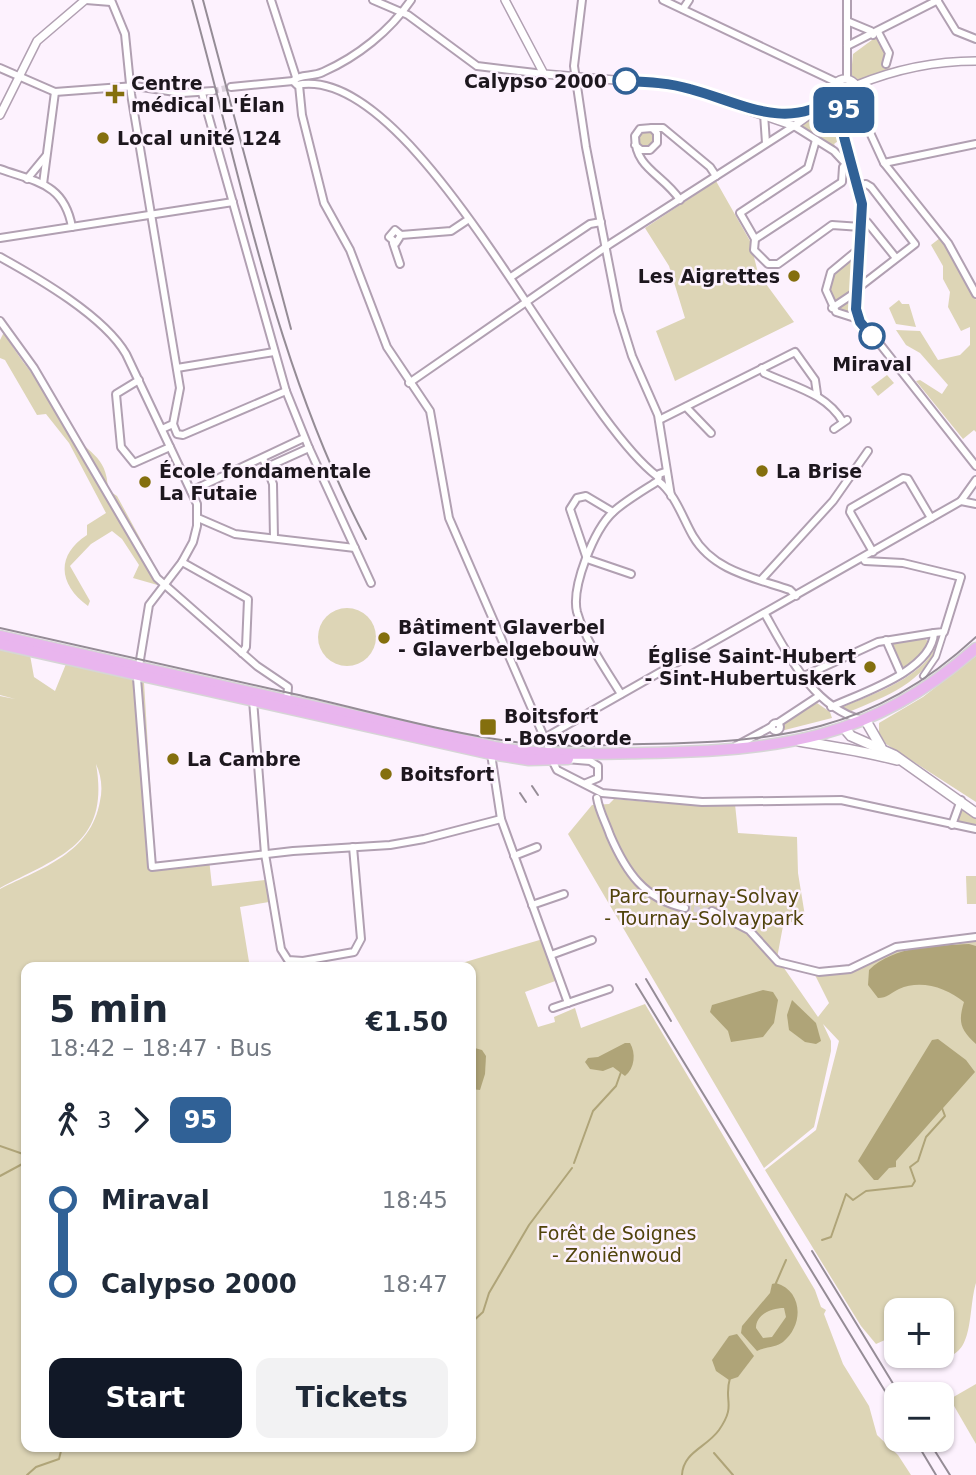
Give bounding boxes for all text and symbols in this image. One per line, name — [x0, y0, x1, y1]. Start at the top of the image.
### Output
marker: Calypso 2000 — [613, 68, 639, 94]
place label: Calypso 2000 — [464, 70, 607, 92]
place label: Centre médical L'Élan — [131, 72, 285, 116]
marker: Centre médical L'Élan — [105, 84, 125, 104]
line badge: 95 — [812, 87, 876, 133]
text: 95 — [827, 96, 861, 124]
place label: Local unité 124 — [117, 127, 281, 149]
marker: Local unité 124 — [95, 130, 111, 146]
place label: Les Aigrettes — [638, 265, 780, 287]
marker: Les Aigrettes — [786, 268, 802, 284]
marker: Miraval — [859, 323, 885, 349]
place label: Miraval — [832, 353, 912, 375]
place label: École fondamentale La Futaie — [159, 460, 371, 504]
place label: La Brise — [776, 460, 862, 482]
marker: La Brise — [754, 463, 770, 479]
marker: École fondamentale La Futaie — [137, 474, 153, 490]
place label: Bâtiment Glaverbel - Glaverbelgebouw — [398, 616, 605, 660]
marker: Bâtiment Glaverbel - Glaverbelgebouw — [376, 630, 392, 646]
place label: Église Saint-Hubert - Sint-Hubertuskerk — [645, 645, 856, 689]
marker: Église Saint-Hubert - Sint-Hubertuskerk — [862, 659, 878, 675]
place label: Boitsfort - Bosvoorde — [504, 705, 632, 749]
marker: Boitsfort - Bosvoorde — [478, 717, 498, 737]
place label: La Cambre — [187, 748, 301, 770]
marker: La Cambre — [165, 751, 181, 767]
place label: Boitsfort — [400, 763, 494, 785]
marker: Boitsfort — [378, 766, 394, 782]
park label: Parc Tournay-Solvay - Tournay-Solvaypark — [604, 885, 804, 929]
text: 5 min — [49, 987, 168, 1031]
text: €1.50 — [366, 1007, 448, 1037]
text: 18:42 – 18:47 · Bus — [49, 1035, 272, 1061]
icon: walk — [49, 1101, 87, 1139]
icon: forward — [122, 1101, 160, 1139]
text: 95 — [184, 1106, 217, 1134]
text: 3 — [97, 1107, 112, 1133]
text: Miraval — [101, 1185, 210, 1215]
text: 18:45 — [382, 1187, 448, 1213]
park label: Forêt de Soignes - Zoniënwoud — [538, 1222, 696, 1266]
text: Calypso 2000 — [101, 1269, 297, 1299]
text: 18:47 — [382, 1271, 448, 1297]
map controls — [884, 1298, 954, 1452]
button: + — [884, 1298, 954, 1368]
button: Start — [49, 1358, 242, 1438]
button: Tickets — [256, 1358, 448, 1438]
button: − — [884, 1382, 954, 1452]

